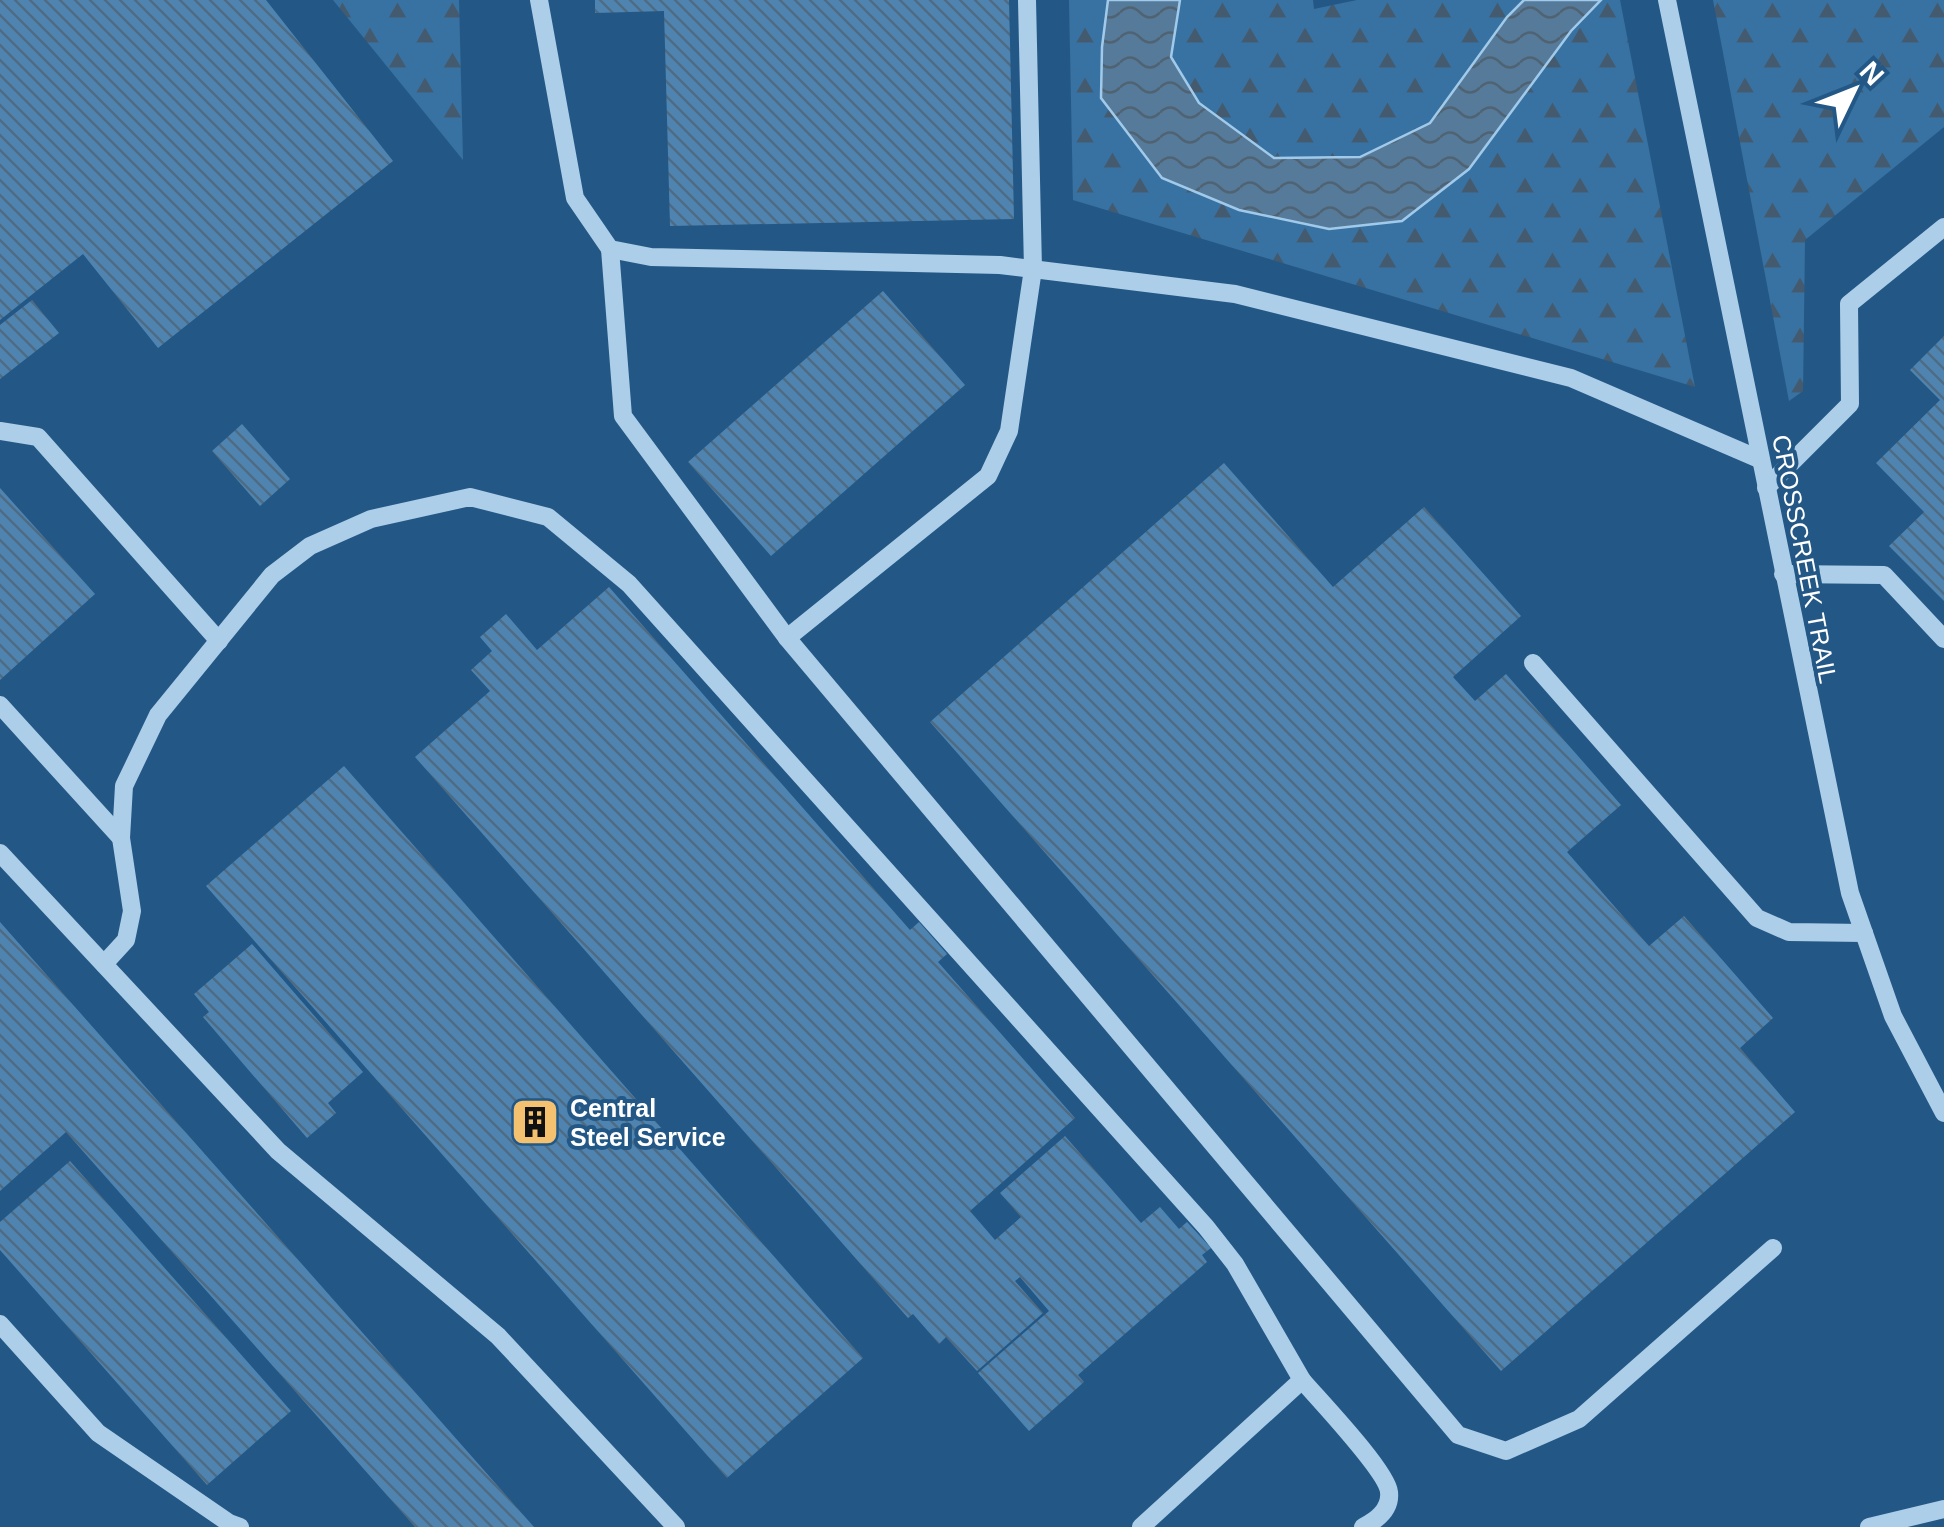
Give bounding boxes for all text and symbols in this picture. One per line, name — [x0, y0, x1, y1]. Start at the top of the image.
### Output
north arrow — [1804, 40, 1904, 140]
text: N — [1854, 55, 1890, 91]
street label: CROSSCREEK TRAIL — [1767, 432, 1843, 686]
place label: Central Steel Service — [570, 1094, 726, 1151]
building icon: Central Steel Service — [509, 1096, 561, 1148]

